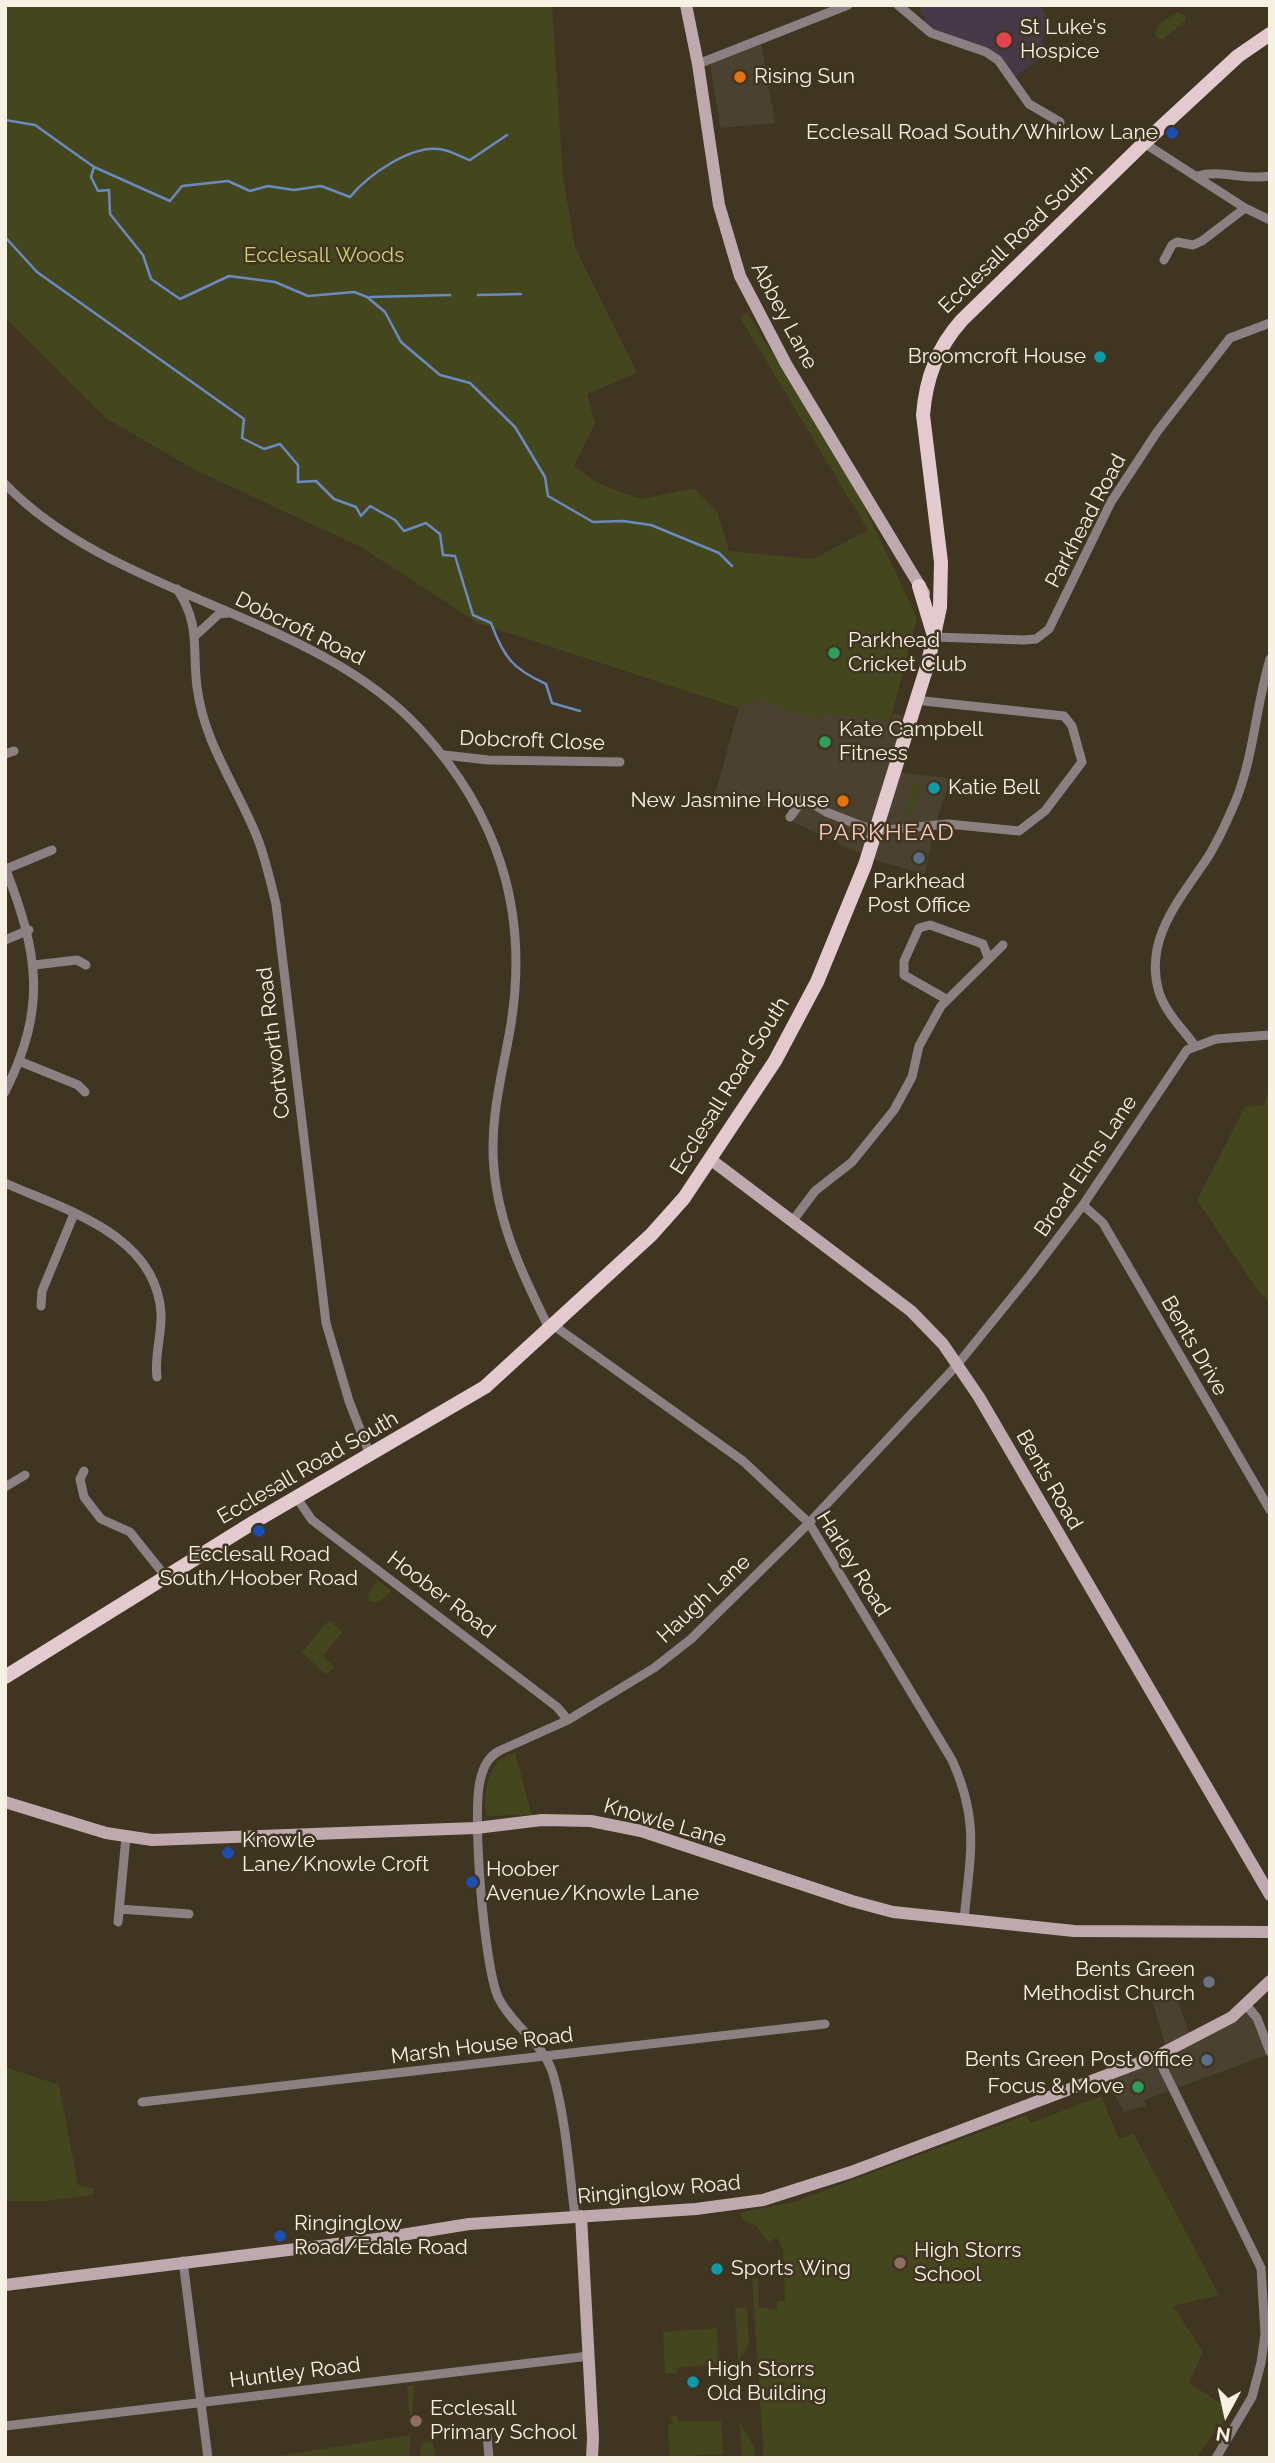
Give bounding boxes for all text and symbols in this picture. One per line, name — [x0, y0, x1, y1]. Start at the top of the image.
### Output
place label: St Luke's Hospice — [1020, 15, 1106, 65]
marker: St Luke's Hospice — [994, 30, 1014, 50]
place label: Rising Sun — [754, 64, 855, 90]
marker: Rising Sun — [732, 69, 748, 85]
place label: Ecclesall Road South/Whirlow Lane — [806, 120, 1158, 146]
marker: Ecclesall Road South/Whirlow Lane — [1164, 125, 1180, 141]
street label: Ecclesall Road South — [934, 159, 1098, 319]
park label: Ecclesall Woods — [244, 243, 404, 269]
street label: Abbey Lane — [745, 258, 823, 374]
place label: Broomcroft House — [908, 344, 1086, 370]
marker: Broomcroft House — [1092, 349, 1108, 365]
street label: Parkhead Road — [1040, 450, 1132, 592]
street label: Dobcroft Road — [231, 587, 369, 671]
place label: Parkhead Cricket Club — [848, 628, 967, 678]
marker: Parkhead Cricket Club — [826, 645, 842, 661]
place label: Kate Campbell Fitness — [839, 717, 983, 767]
street label: Dobcroft Close — [459, 726, 605, 756]
marker: Kate Campbell Fitness — [817, 734, 833, 750]
place label: Katie Bell — [948, 775, 1040, 801]
marker: Katie Bell — [926, 780, 942, 796]
place label: New Jasmine House — [630, 788, 829, 814]
marker: New Jasmine House — [835, 793, 851, 809]
district label: PARKHEAD — [819, 819, 955, 847]
marker: Parkhead Post Office — [911, 850, 927, 866]
place label: Parkhead Post Office — [868, 869, 970, 919]
street label: Cortworth Road — [252, 966, 296, 1120]
street label: Ecclesall Road South — [665, 993, 795, 1179]
street label: Broad Elms Lane — [1029, 1091, 1143, 1241]
street label: Bents Drive — [1155, 1292, 1233, 1400]
street label: Ecclesall Road South — [213, 1406, 403, 1530]
street label: Bents Road — [1010, 1425, 1088, 1535]
street label: Harley Road — [811, 1507, 895, 1621]
marker: Ecclesall Road South/Hoober Road — [251, 1523, 267, 1539]
place label: Ecclesall Road South/Hoober Road — [160, 1542, 358, 1592]
street label: Hoober Road — [382, 1546, 500, 1644]
street label: Haugh Lane — [652, 1549, 756, 1649]
street label: Knowle Lane — [601, 1793, 729, 1853]
place label: Knowle Lane/Knowle Croft — [242, 1828, 429, 1878]
marker: Knowle Lane/Knowle Croft — [220, 1845, 236, 1861]
place label: Hoober Avenue/Knowle Lane — [486, 1857, 699, 1907]
marker: Hoober Avenue/Knowle Lane — [464, 1874, 480, 1890]
place label: Bents Green Methodist Church — [1023, 1957, 1195, 2007]
marker: Bents Green Methodist Church — [1201, 1974, 1217, 1990]
street label: Marsh House Road — [389, 2022, 575, 2070]
place label: Bents Green Post Office — [965, 2047, 1193, 2073]
marker: Bents Green Post Office — [1199, 2052, 1215, 2068]
place label: Focus & Move — [987, 2074, 1124, 2100]
marker: Focus & Move — [1130, 2079, 1146, 2095]
street label: Ringinglow Road — [576, 2170, 742, 2210]
place label: Ringinglow Road/Edale Road — [294, 2211, 468, 2261]
marker: Ringinglow Road/Edale Road — [272, 2228, 288, 2244]
place label: High Storrs School — [914, 2238, 1021, 2288]
marker: High Storrs School — [892, 2255, 908, 2271]
place label: Sports Wing — [731, 2256, 851, 2282]
marker: Sports Wing — [709, 2261, 725, 2277]
street label: Huntley Road — [228, 2352, 362, 2394]
place label: High Storrs Old Building — [707, 2357, 827, 2407]
marker: High Storrs Old Building — [685, 2374, 701, 2390]
north arrow — [1191, 2379, 1261, 2449]
place label: Ecclesall Primary School — [430, 2396, 577, 2446]
marker: Ecclesall Primary School — [408, 2413, 424, 2429]
text: N — [1214, 2423, 1232, 2447]

